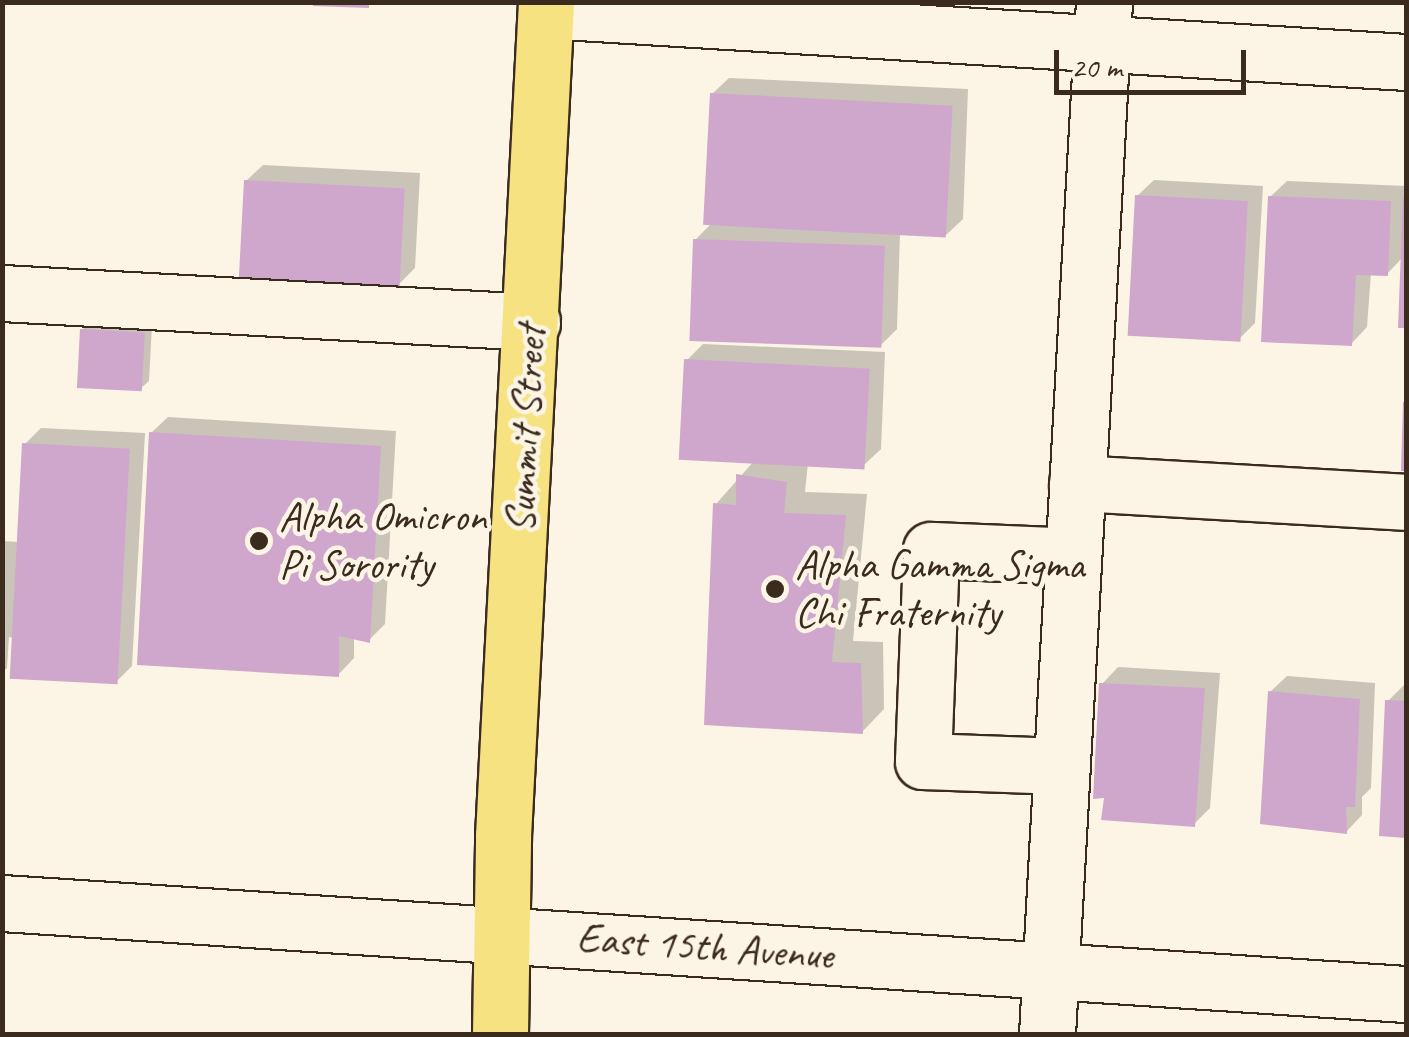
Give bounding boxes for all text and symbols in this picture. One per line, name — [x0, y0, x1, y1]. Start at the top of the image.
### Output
scale bar — [1059, 30, 1252, 92]
text: 20 m — [1071, 48, 1122, 86]
street label: Summit Street — [495, 324, 557, 534]
place label: Alpha Omicron Pi Sorority — [279, 492, 487, 590]
marker: Alpha Omicron Pi Sorority — [248, 530, 270, 552]
place label: Alpha Gamma Sigma Chi Fraternity — [795, 540, 1088, 638]
marker: Alpha Gamma Sigma Chi Fraternity — [764, 578, 786, 600]
street label: East 15th Avenue — [575, 913, 835, 981]

